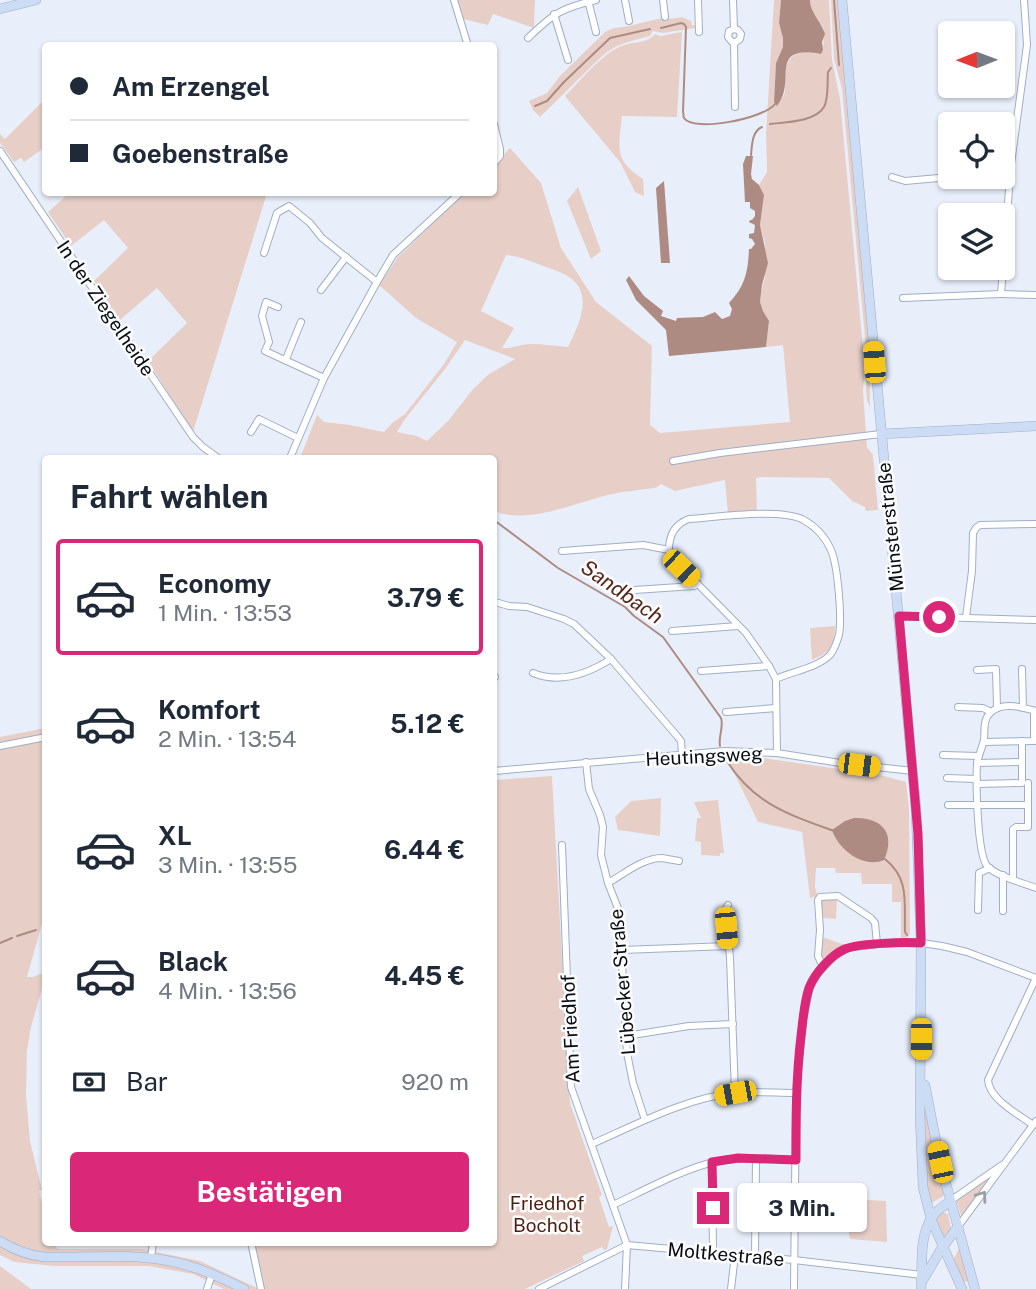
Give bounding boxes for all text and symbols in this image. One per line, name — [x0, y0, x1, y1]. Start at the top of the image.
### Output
north arrow — [938, 21, 1015, 98]
map controls — [938, 21, 1015, 280]
text: Am Erzengel — [112, 71, 270, 102]
button: locate — [938, 112, 1015, 189]
text: Goebenstraße — [112, 138, 289, 169]
button: layers — [938, 203, 1015, 280]
street label: In der Ziegelheide — [53, 236, 159, 380]
car — [863, 340, 886, 384]
street label: Münsterstraße — [872, 461, 908, 593]
text: Fahrt wählen — [70, 478, 269, 515]
car — [659, 546, 704, 590]
water label: Sandbach — [576, 554, 668, 629]
icon: car — [74, 566, 137, 629]
text: Economy — [158, 568, 271, 599]
text: 3.79 € — [387, 582, 465, 613]
text: 1 Min. · 13:53 — [158, 599, 292, 626]
route start — [923, 601, 955, 633]
icon: car — [74, 692, 137, 755]
text: Komfort — [158, 694, 260, 725]
text: 5.12 € — [390, 708, 465, 739]
text: 2 Min. · 13:54 — [158, 725, 296, 752]
street label: Heutingsweg — [645, 742, 763, 770]
car — [837, 752, 882, 778]
icon: car — [74, 818, 137, 881]
text: XL — [158, 820, 192, 851]
text: 6.44 € — [384, 834, 465, 865]
text: 3 Min. · 13:55 — [158, 851, 297, 878]
car — [714, 906, 739, 950]
street label: Lübecker Straße — [605, 908, 639, 1056]
icon: car — [74, 944, 137, 1007]
text: Black — [158, 946, 228, 977]
text: 4.45 € — [384, 960, 465, 991]
street label: Am Friedhof — [556, 974, 584, 1084]
text: 4 Min. · 13:56 — [158, 977, 297, 1004]
car — [911, 1018, 932, 1060]
icon: cash — [70, 1063, 108, 1101]
text: Bar — [126, 1066, 168, 1097]
text: 920 m — [401, 1068, 469, 1095]
car — [713, 1079, 758, 1107]
car — [926, 1139, 955, 1185]
button: Bestätigen — [70, 1152, 469, 1232]
callout: 3 Min. — [738, 1184, 867, 1232]
one-way arrow — [974, 1191, 986, 1203]
park label: Friedhof Bocholt — [510, 1192, 584, 1236]
route end — [697, 1192, 729, 1224]
text: 3 Min. — [768, 1194, 836, 1221]
street label: Moltkestraße — [667, 1238, 785, 1270]

